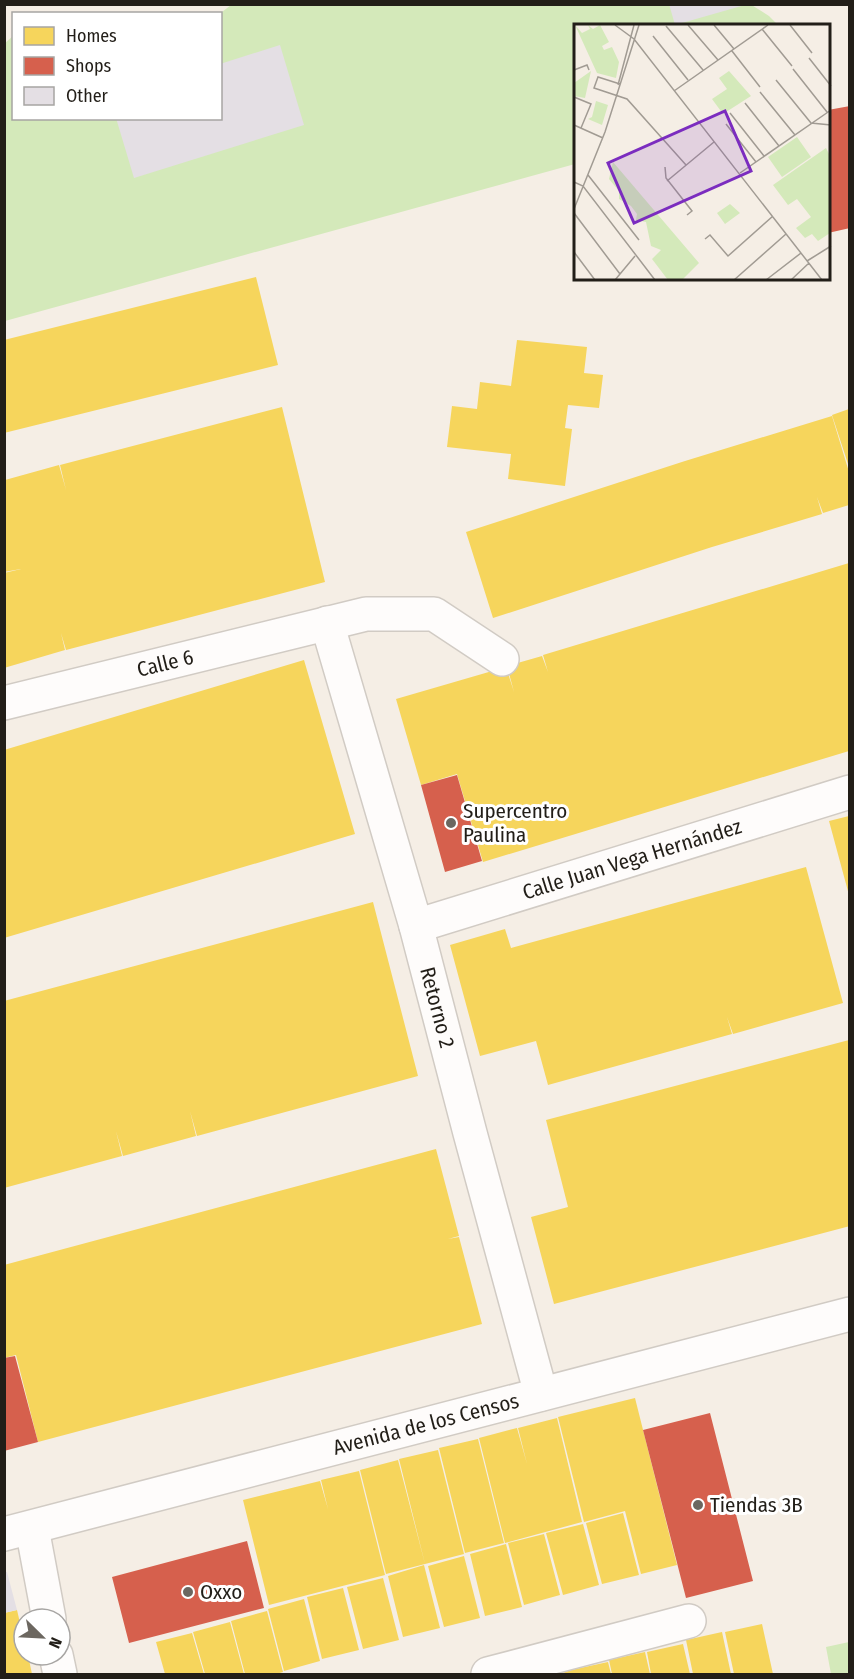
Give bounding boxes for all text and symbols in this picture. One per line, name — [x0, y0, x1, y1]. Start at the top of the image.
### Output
legend — [12, 12, 222, 120]
inset map — [574, 24, 830, 280]
text: Homes — [66, 25, 117, 47]
text: Shops — [66, 55, 111, 77]
text: Other — [66, 85, 109, 107]
street label: Calle 6 — [134, 644, 196, 683]
place label: Supercentro Paulina — [463, 798, 567, 848]
street label: Calle Juan Vega Hernández — [519, 813, 745, 905]
marker: Supercentro Paulina — [444, 816, 458, 830]
street label: Retorno 2 — [414, 964, 460, 1051]
street label: Avenida de los Censos — [330, 1388, 522, 1461]
place label: Tiendas 3B — [710, 1492, 803, 1518]
marker: Tiendas 3B — [691, 1498, 705, 1512]
place label: Oxxo — [200, 1579, 242, 1605]
marker: Oxxo — [181, 1585, 195, 1599]
north arrow — [12, 1607, 72, 1667]
text: N — [45, 1635, 66, 1651]

